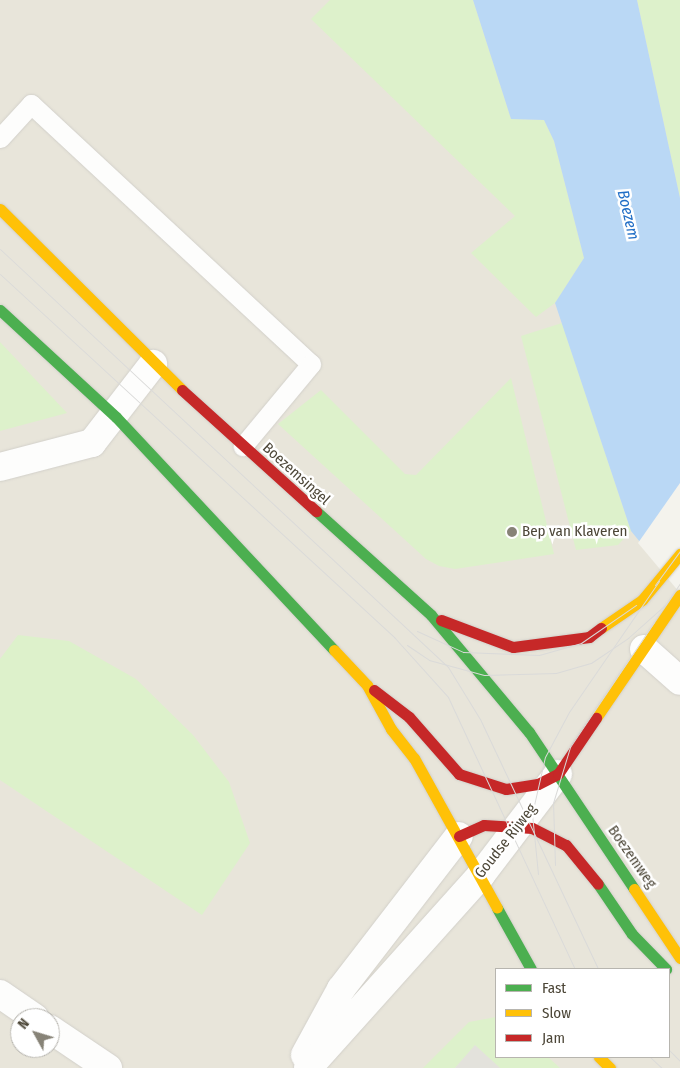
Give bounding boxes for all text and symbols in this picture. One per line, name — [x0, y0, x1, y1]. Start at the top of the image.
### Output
water label: Boezem — [613, 188, 643, 242]
street label: Boezemsingel — [259, 439, 333, 509]
place label: Bep van Klaveren — [522, 523, 627, 541]
marker: Bep van Klaveren — [506, 526, 518, 538]
street label: Goudse Rijweg — [471, 800, 541, 882]
street label: Boezemweg — [604, 822, 660, 892]
legend — [495, 968, 670, 1058]
text: Fast — [542, 979, 566, 997]
text: Slow — [542, 1004, 571, 1022]
north arrow — [10, 1008, 60, 1058]
text: N — [14, 1015, 33, 1032]
text: Jam — [542, 1029, 565, 1047]

